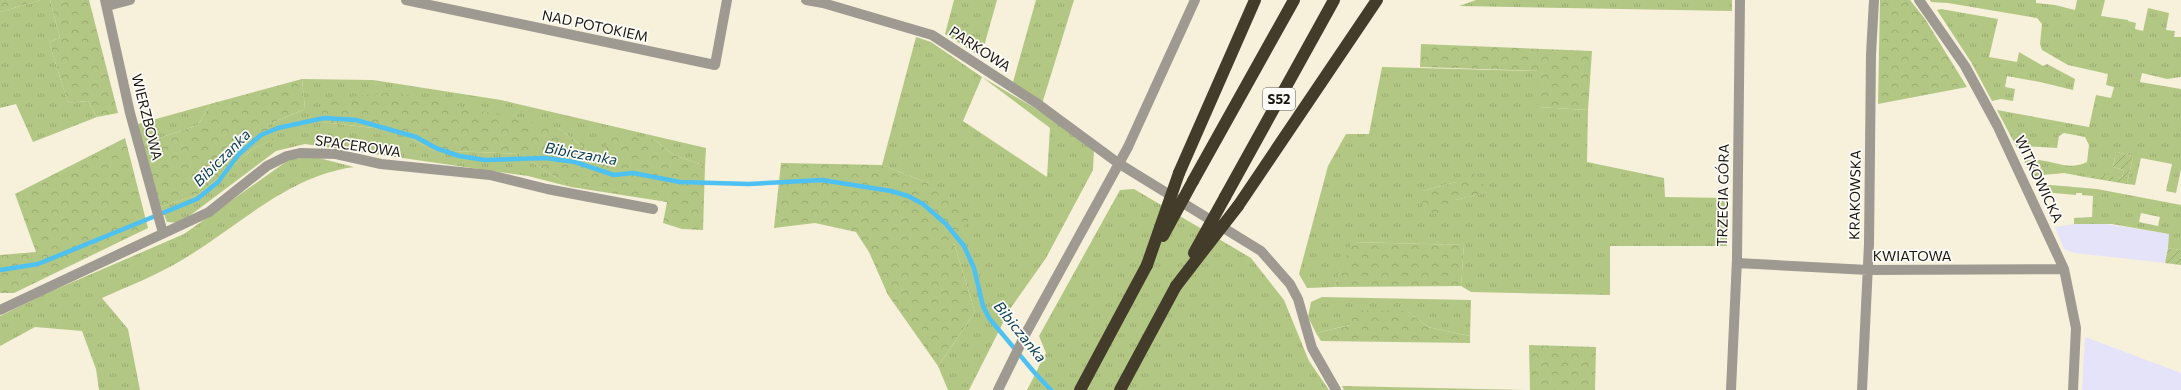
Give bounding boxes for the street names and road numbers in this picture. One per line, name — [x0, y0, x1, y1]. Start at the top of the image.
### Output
street label: NAD POTOKIEM — [541, 6, 650, 45]
street label: PARKOWA — [946, 22, 1015, 75]
street label: WIERZBOWA — [129, 72, 167, 162]
road number: S52 — [1263, 88, 1295, 110]
street label: SPACEROWA — [314, 131, 402, 160]
street label: WITKOWICKA — [2012, 133, 2067, 225]
street label: TRZECIA GÓRA — [1713, 143, 1732, 246]
street label: KRAKOWSKA — [1845, 150, 1864, 240]
street label: KWIATOWA — [1873, 247, 1952, 264]

